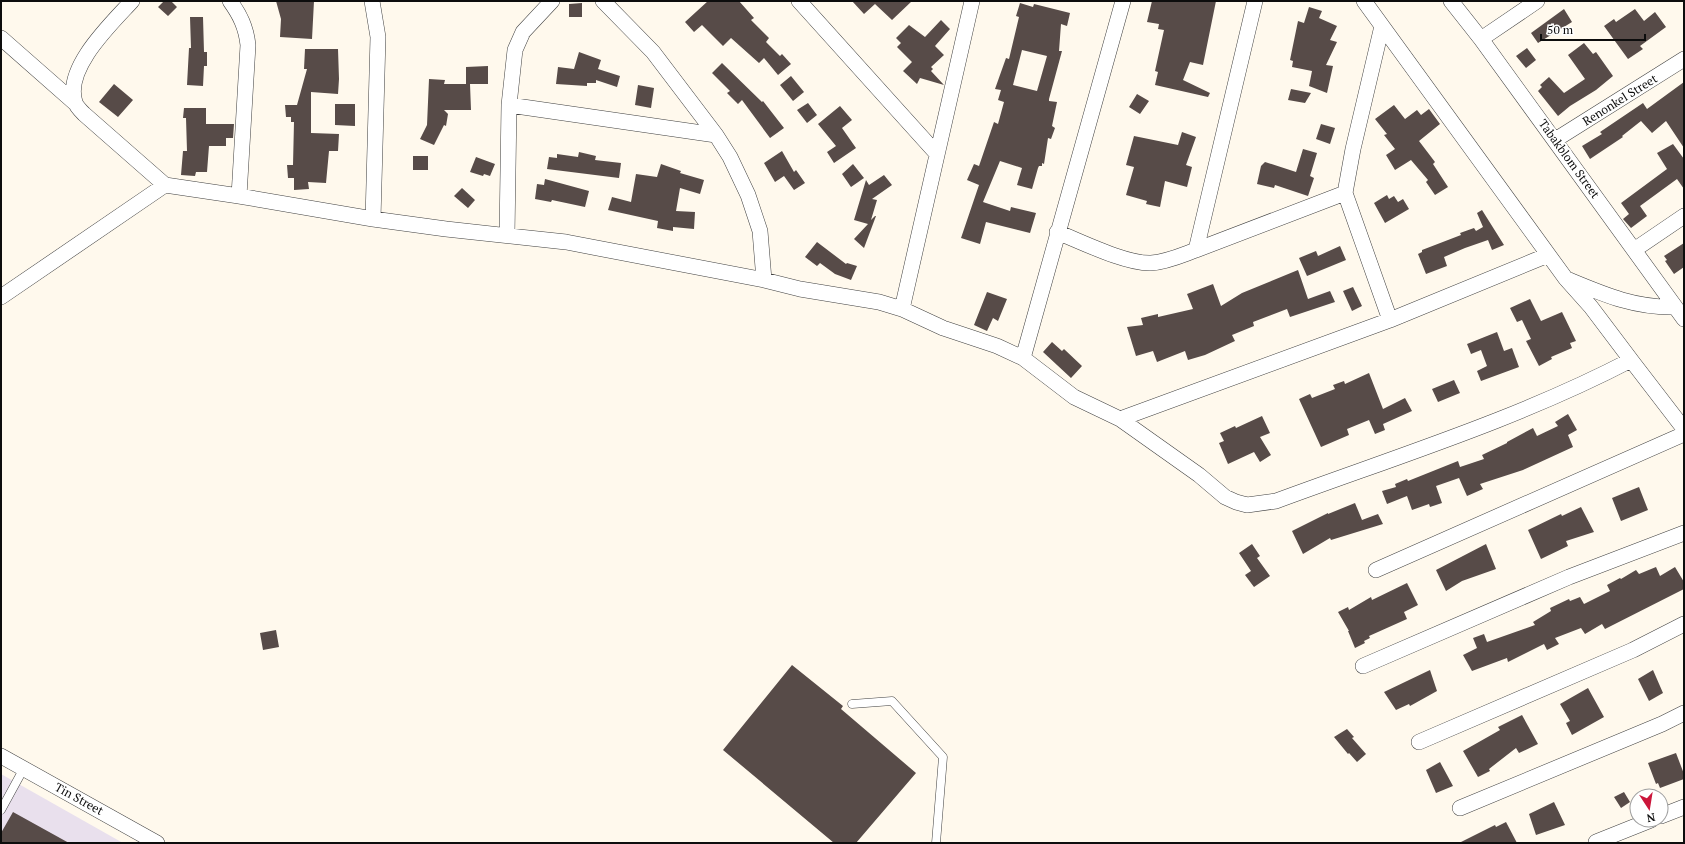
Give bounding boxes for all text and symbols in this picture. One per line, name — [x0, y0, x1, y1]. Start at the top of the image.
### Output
scale bar — [1541, 16, 1645, 42]
text: 50 m — [1547, 22, 1574, 37]
street label: Renonkel Street — [1580, 70, 1660, 128]
street label: Tabakblom Street — [1536, 116, 1603, 202]
street label: Tin Street — [52, 779, 107, 818]
north arrow — [1629, 788, 1669, 828]
text: N — [1645, 810, 1657, 826]

